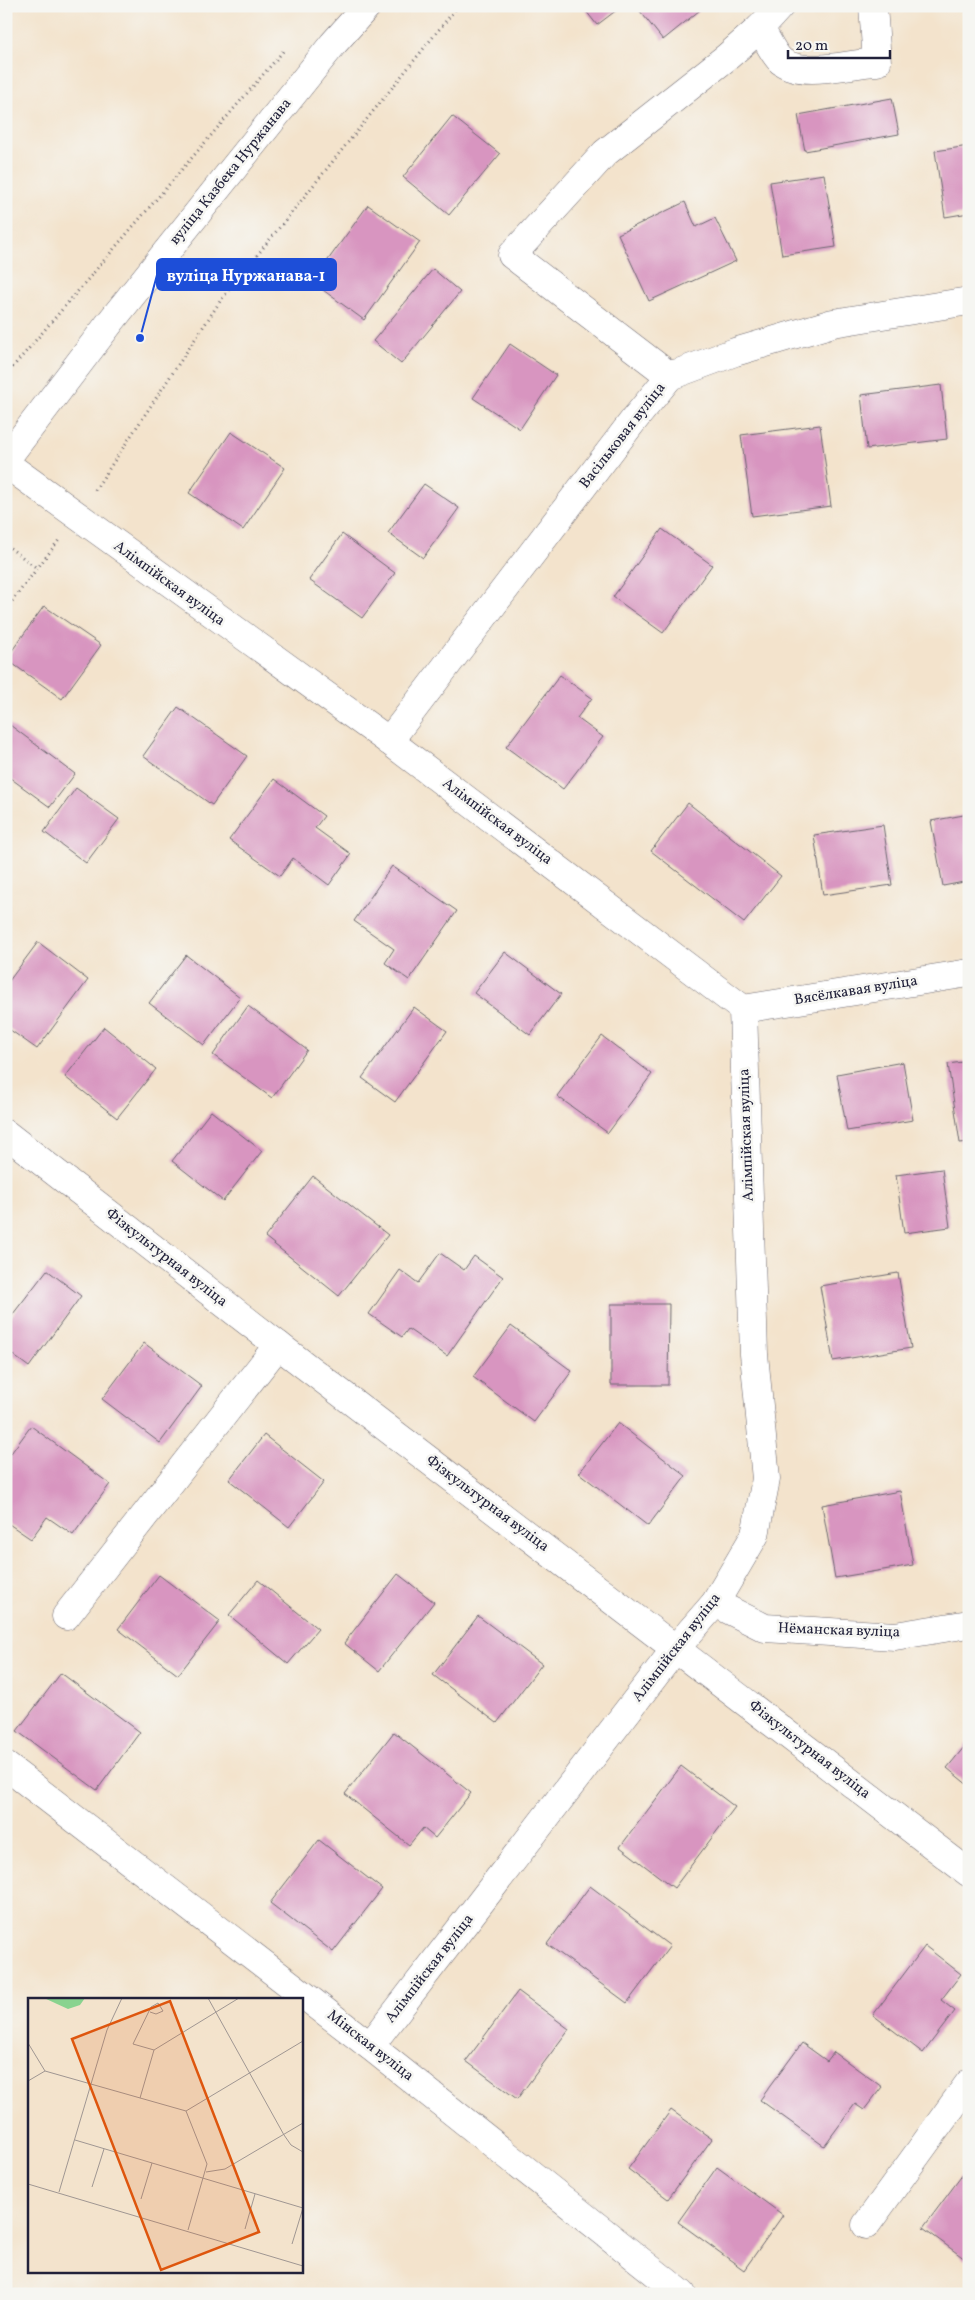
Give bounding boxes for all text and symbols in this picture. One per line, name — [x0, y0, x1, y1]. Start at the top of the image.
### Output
scale bar — [788, 28, 890, 60]
text: 20 m — [795, 36, 828, 57]
street label: вуліца Казбека Нуржанава — [165, 94, 297, 250]
callout: вуліца Нуржанава-1 — [157, 259, 336, 290]
text: вуліца Нуржанава-1 — [167, 266, 325, 288]
street label: Васільковая вуліца — [575, 379, 671, 493]
street label: Алімпійская вуліца — [109, 536, 229, 632]
street label: Алімпійская вуліца — [438, 774, 556, 870]
street label: Вясёлкавая вуліца — [793, 971, 919, 1011]
street label: Алімпійская вуліца — [734, 1068, 760, 1202]
street label: Фізкультурная вуліца — [101, 1204, 231, 1312]
street label: Фізкультурная вуліца — [421, 1451, 553, 1557]
street label: Алімпійская вуліца — [628, 1589, 726, 1707]
street label: Нёманская вуліца — [777, 1618, 901, 1644]
street label: Фізкультурная вуліца — [744, 1696, 874, 1804]
street label: Алімпійская вуліца — [381, 1910, 479, 2028]
inset map — [28, 1998, 302, 2272]
street label: Мінская вуліца — [322, 2005, 418, 2087]

